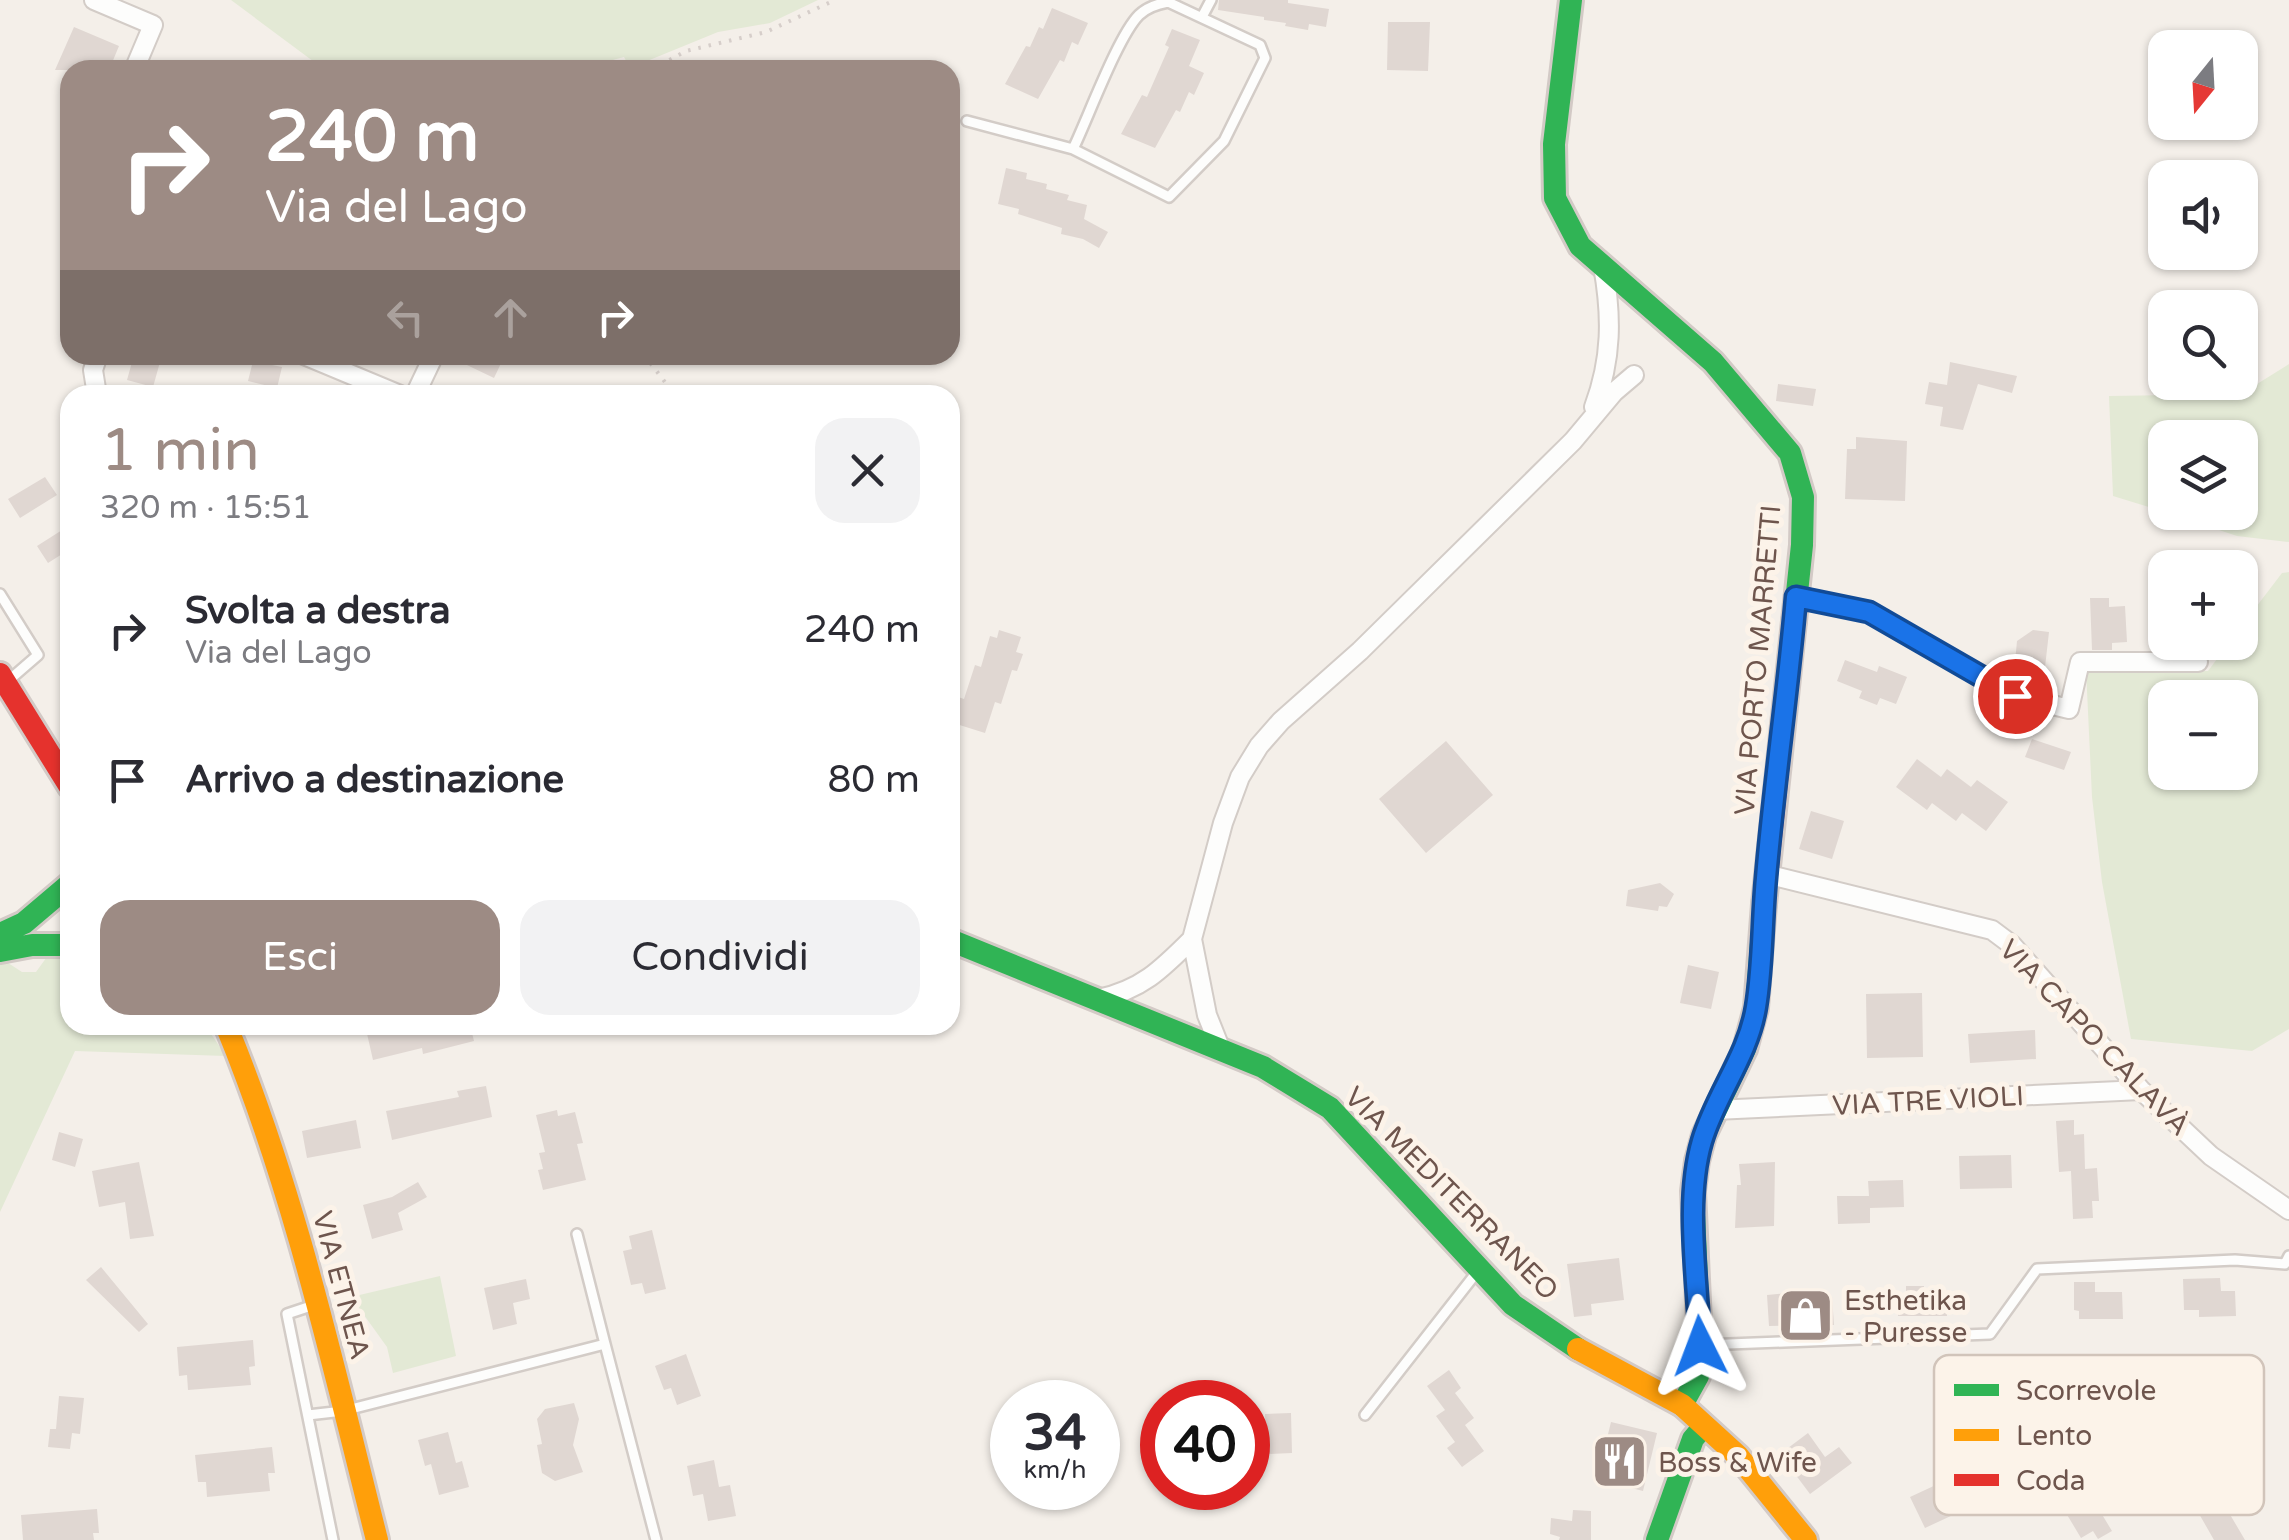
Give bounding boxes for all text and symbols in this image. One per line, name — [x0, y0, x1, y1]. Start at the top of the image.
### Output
north arrow — [2148, 30, 2258, 140]
map controls — [2148, 30, 2258, 790]
text: 240 m — [265, 96, 479, 180]
icon: right — [100, 100, 230, 230]
button: sound — [2148, 160, 2258, 270]
text: Via del Lago — [265, 181, 528, 235]
icon: left — [378, 290, 433, 345]
icon: ahead — [483, 290, 538, 345]
icon: right — [588, 290, 643, 345]
button: search — [2148, 290, 2258, 400]
text: 1 min — [100, 415, 260, 487]
button: close — [815, 418, 920, 523]
button: layers — [2148, 420, 2258, 530]
text: 320 m · 15:51 — [100, 489, 312, 527]
street label: VIA PORTO MARRETTI — [1727, 504, 1788, 817]
button: + — [2148, 550, 2258, 660]
text: Svolta a destra — [185, 588, 451, 634]
icon: right — [100, 603, 155, 658]
text: 240 m — [804, 607, 920, 653]
text: Via del Lago — [185, 634, 372, 672]
pin — [1973, 654, 2058, 739]
icon: arrive — [1988, 669, 2043, 724]
button: − — [2148, 680, 2258, 790]
icon: arrive — [100, 753, 155, 808]
text: Arrivo a destinazione — [185, 757, 564, 803]
text: 80 m — [828, 757, 920, 803]
button: Esci — [100, 900, 500, 1015]
button: Condividi — [520, 900, 920, 1015]
street label: VIA CAPO CALAVÀ — [1992, 933, 2197, 1143]
street label: VIA TRE VIOLI — [1831, 1079, 2025, 1123]
street label: VIA MEDITERRANEO — [1337, 1080, 1565, 1308]
street label: VIA ETNEA — [305, 1208, 377, 1363]
place label: Esthetika - Puresse — [1844, 1284, 1967, 1350]
shop icon: Esthetika - Puresse — [1775, 1286, 1835, 1346]
position arrow — [1648, 1294, 1752, 1398]
legend — [1934, 1355, 2264, 1515]
text: Scorrevole — [2016, 1374, 2156, 1408]
speed limit sign: 40 — [1140, 1380, 1270, 1510]
text: 34 — [1024, 1403, 1086, 1463]
text: Lento — [2016, 1419, 2092, 1453]
restaurant icon: Boss & Wife — [1589, 1432, 1649, 1492]
place label: Boss & Wife — [1658, 1446, 1817, 1480]
text: km/h — [1024, 1455, 1086, 1485]
text: Coda — [2016, 1464, 2085, 1498]

